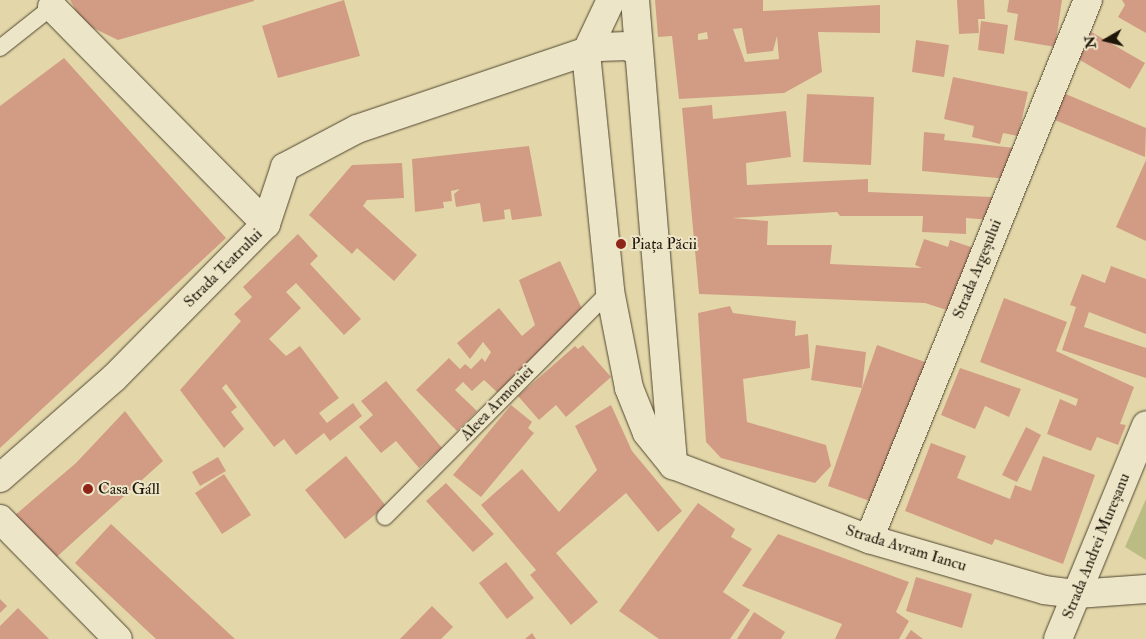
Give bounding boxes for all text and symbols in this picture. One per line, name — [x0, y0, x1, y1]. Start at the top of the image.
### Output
north arrow — [1081, 15, 1131, 65]
text: N — [1081, 35, 1100, 50]
street label: Strada Argeșului — [948, 217, 1006, 321]
street label: Strada Teatrului — [180, 225, 266, 311]
place label: Piața Păcii — [631, 234, 697, 254]
marker: Piața Păcii — [615, 238, 627, 250]
street label: Aleea Armoniei — [456, 361, 538, 445]
street label: Strada Andrei Mureșanu — [1058, 470, 1134, 622]
place label: Casa Gáll — [98, 479, 160, 499]
marker: Casa Gáll — [82, 483, 94, 495]
street label: Strada Avram Iancu — [843, 520, 969, 576]

